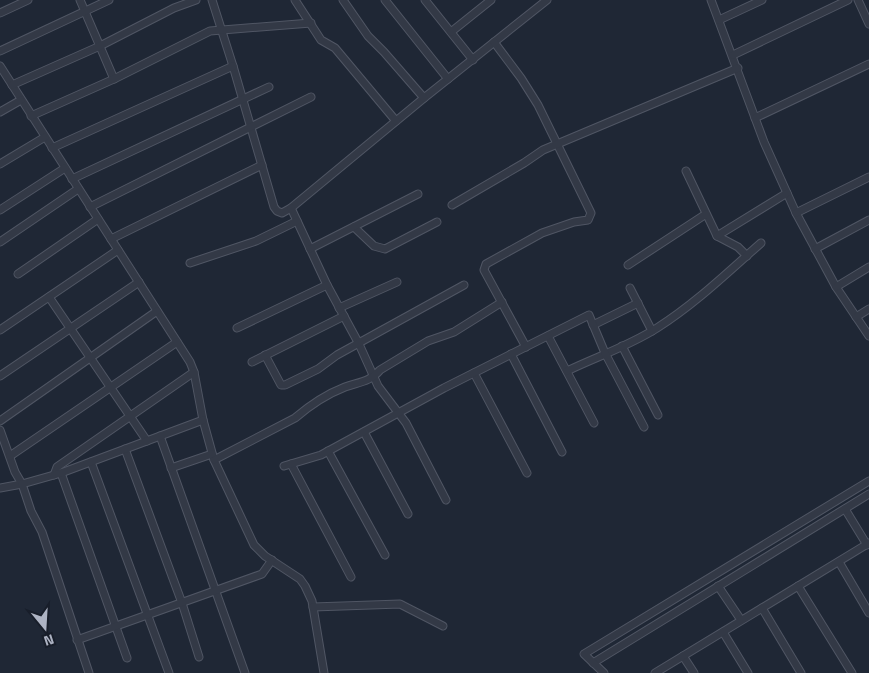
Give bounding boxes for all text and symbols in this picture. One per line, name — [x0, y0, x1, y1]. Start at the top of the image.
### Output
north arrow — [20, 603, 70, 653]
text: N — [41, 629, 57, 652]

